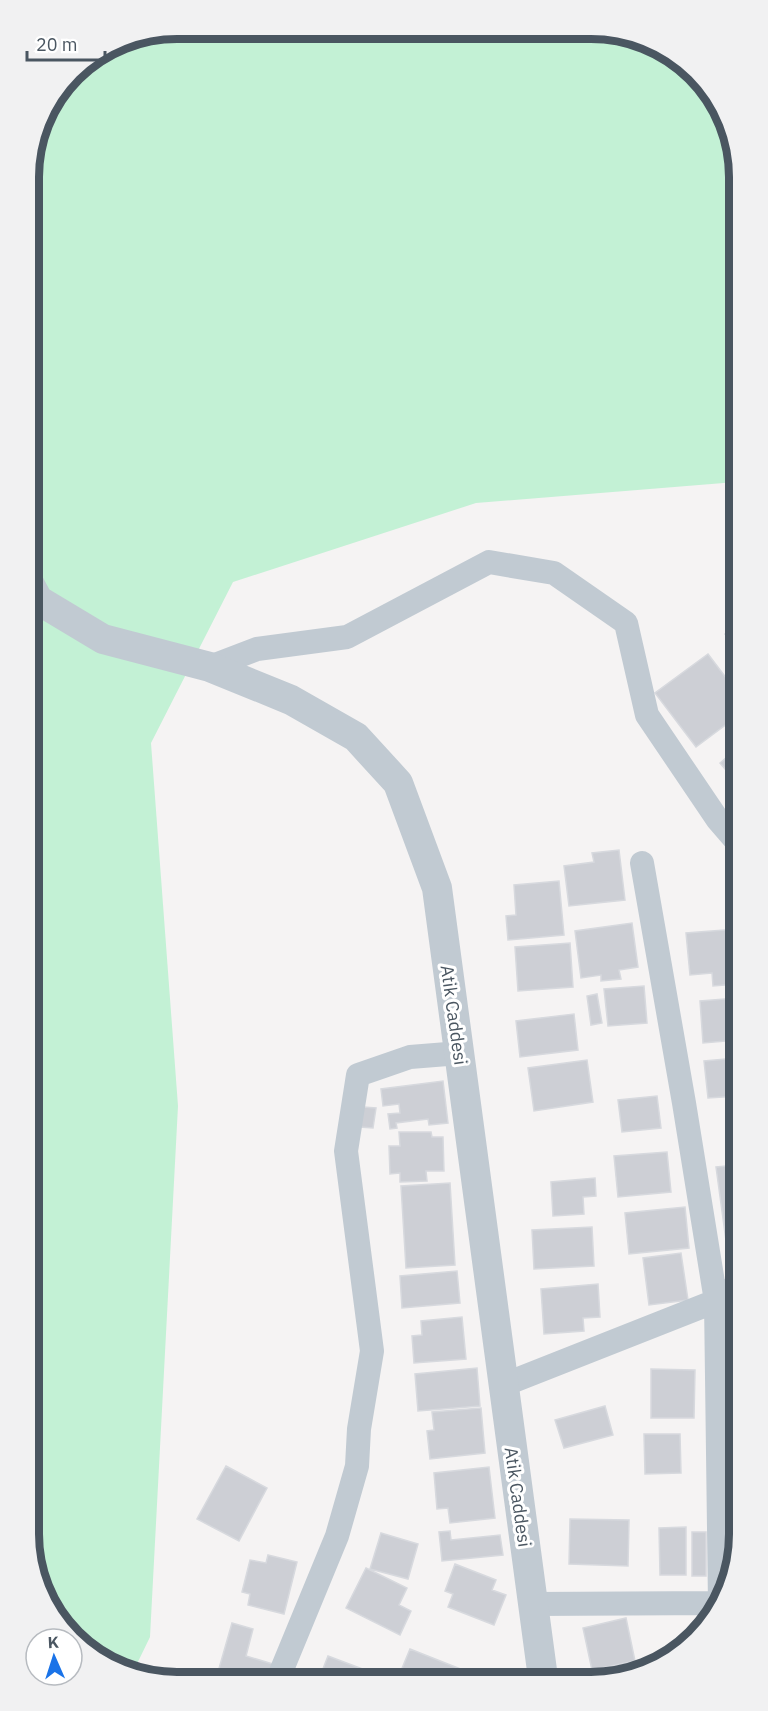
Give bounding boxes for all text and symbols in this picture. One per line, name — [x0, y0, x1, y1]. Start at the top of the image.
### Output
scale bar — [27, 24, 105, 62]
text: 20 m — [36, 33, 78, 56]
street label: Atik Caddesi — [436, 963, 472, 1067]
street label: Atik Caddesi — [500, 1445, 536, 1549]
north arrow — [24, 1627, 84, 1687]
text: K — [47, 1632, 59, 1652]

